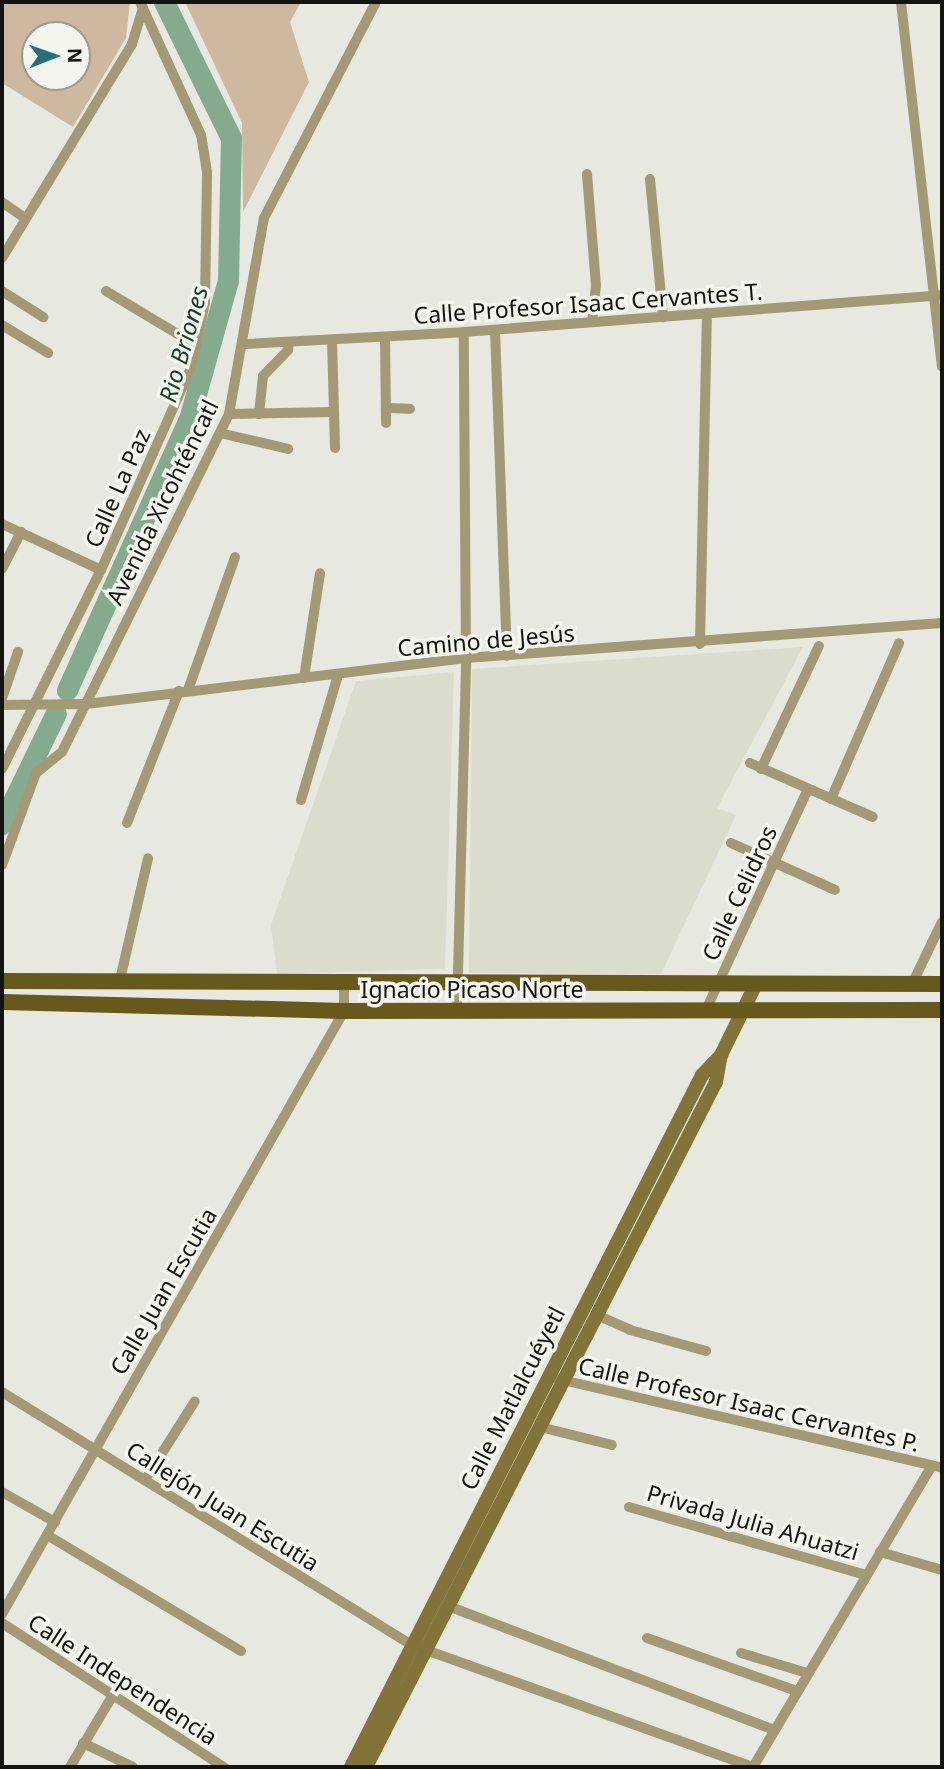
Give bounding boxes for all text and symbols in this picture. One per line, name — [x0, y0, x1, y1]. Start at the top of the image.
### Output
north arrow — [21, 21, 91, 91]
text: N — [62, 48, 88, 64]
street label: Calle Profesor Isaac Cervantes T. — [413, 277, 763, 329]
water label: Rio Briones — [153, 283, 213, 405]
street label: Avenida Xicohténcatl — [100, 395, 224, 609]
street label: Calle La Paz — [79, 424, 155, 552]
street label: Camino de Jesús — [396, 619, 576, 661]
street label: Calle Celidros — [696, 821, 782, 965]
street label: Ignacio Picaso Norte — [361, 975, 583, 1003]
street label: Calle Juan Escutia — [104, 1203, 222, 1379]
street label: Calle Matlalcuéyetl — [454, 1302, 570, 1494]
street label: Calle Profesor Isaac Cervantes P. — [576, 1351, 922, 1457]
street label: Callejón Juan Escutia — [122, 1435, 324, 1577]
street label: Privada Julia Ahuatzi — [644, 1479, 862, 1565]
street label: Calle Independencia — [23, 1608, 223, 1750]

